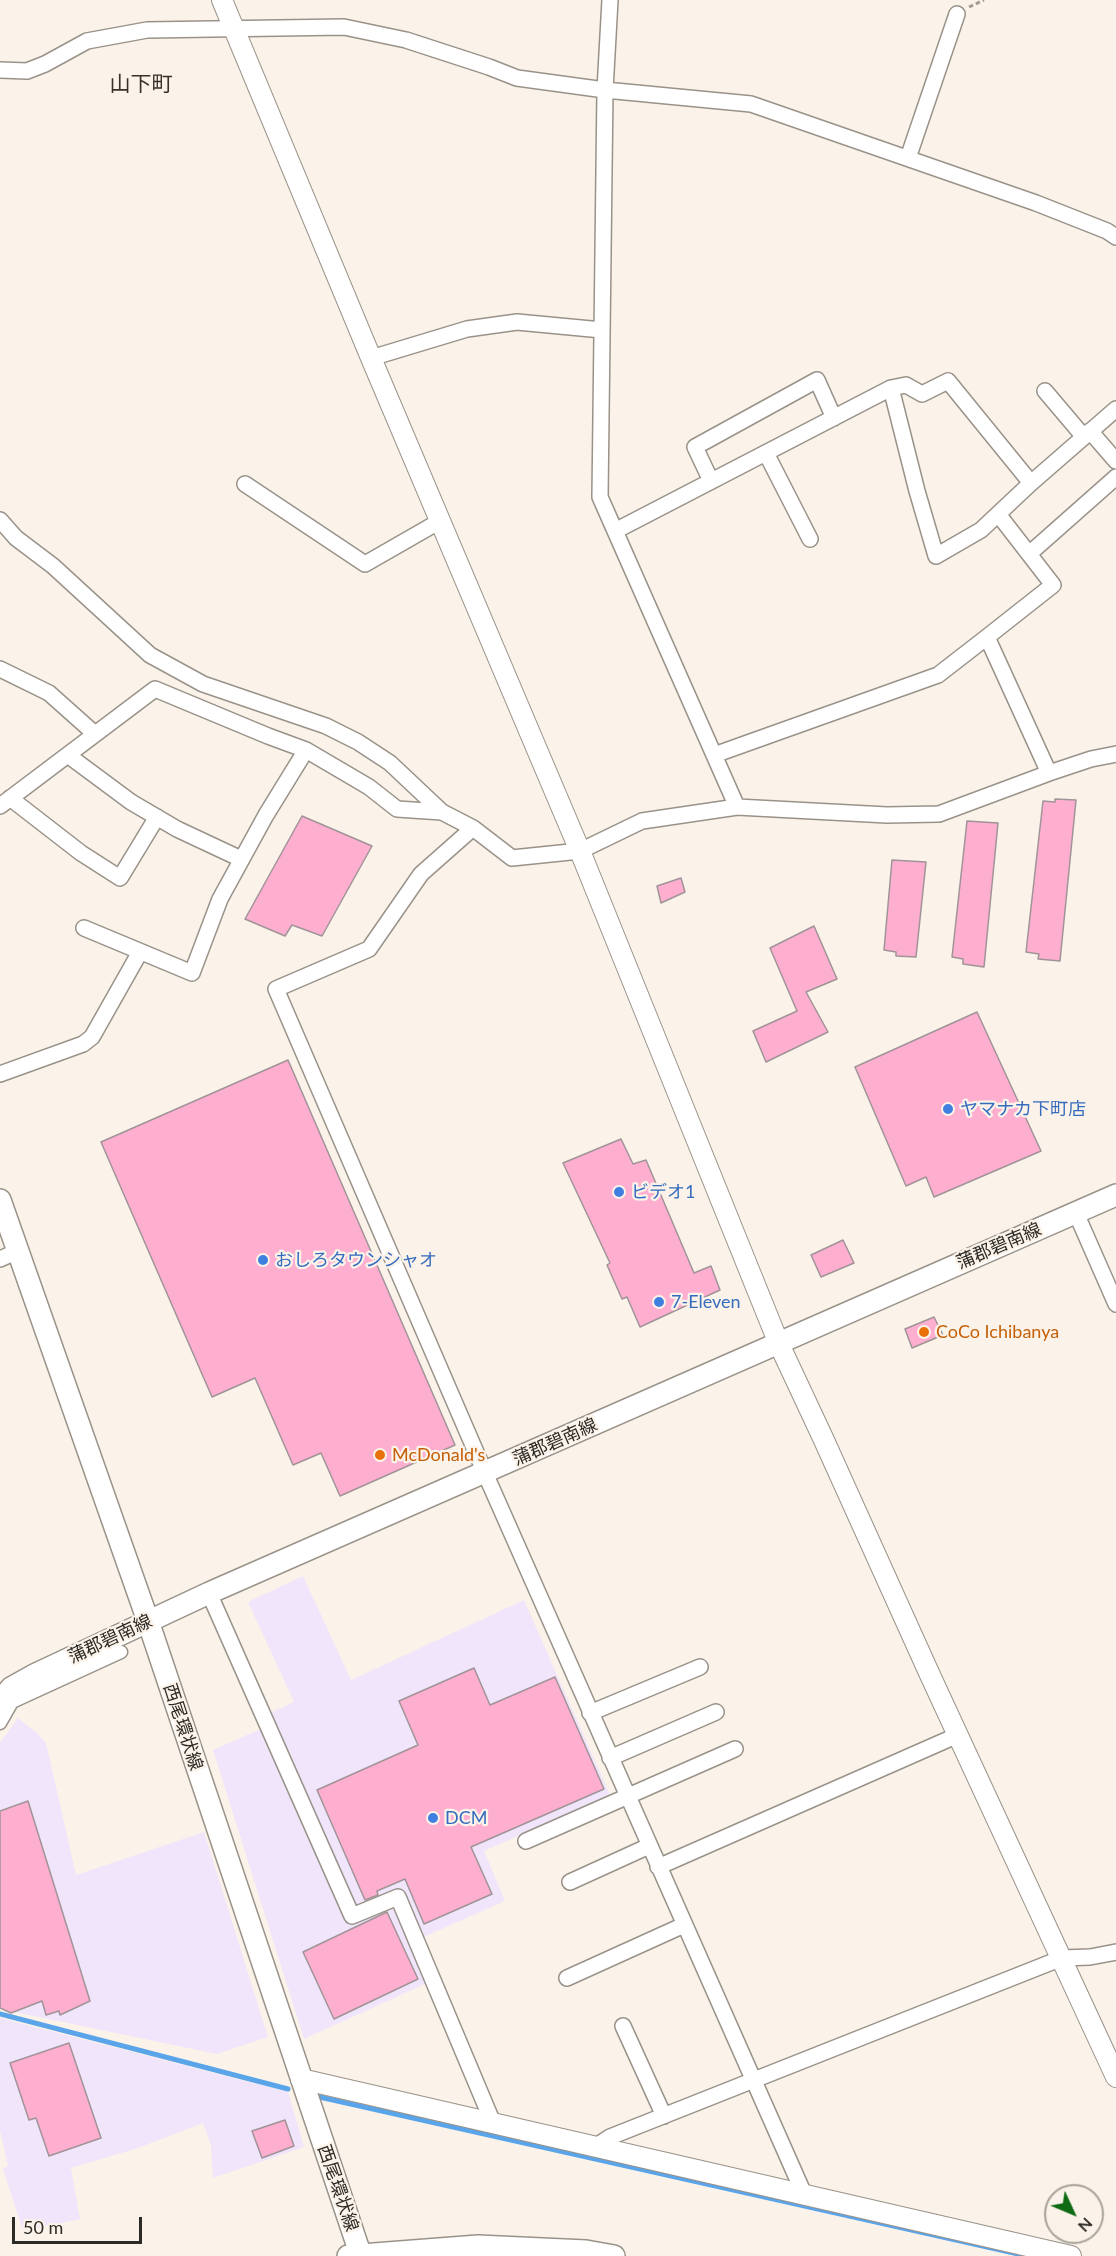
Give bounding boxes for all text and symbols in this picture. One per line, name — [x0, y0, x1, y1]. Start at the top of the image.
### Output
district label: 山下町 — [110, 71, 172, 97]
place label: ヤマナカ下町店 — [960, 1098, 1086, 1120]
marker: ヤマナカ下町店 — [941, 1102, 955, 1116]
place label: ビデオ1 — [631, 1181, 695, 1203]
marker: ビデオ1 — [612, 1185, 626, 1199]
street label: 蒲郡碧南線 — [953, 1218, 1045, 1274]
place label: おしろタウンシャオ — [275, 1249, 437, 1271]
marker: おしろタウンシャオ — [256, 1253, 270, 1267]
place label: 7-Eleven — [671, 1291, 741, 1313]
marker: 7-Eleven — [652, 1295, 666, 1309]
place label: CoCo Ichibanya — [936, 1321, 1059, 1343]
marker: CoCo Ichibanya — [917, 1325, 931, 1339]
street label: 蒲郡碧南線 — [509, 1414, 601, 1470]
place label: McDonald's — [392, 1444, 485, 1466]
marker: McDonald's — [373, 1448, 387, 1462]
street label: 蒲郡碧南線 — [65, 1610, 155, 1668]
street label: 西尾環状線 — [159, 1681, 207, 1773]
place label: DCM — [445, 1807, 487, 1829]
marker: DCM — [426, 1811, 440, 1825]
street label: 西尾環状線 — [313, 2142, 363, 2234]
north arrow — [1044, 2184, 1104, 2244]
scale bar — [15, 2205, 146, 2243]
text: N — [1075, 2214, 1097, 2236]
text: 50 m — [23, 2216, 63, 2238]

